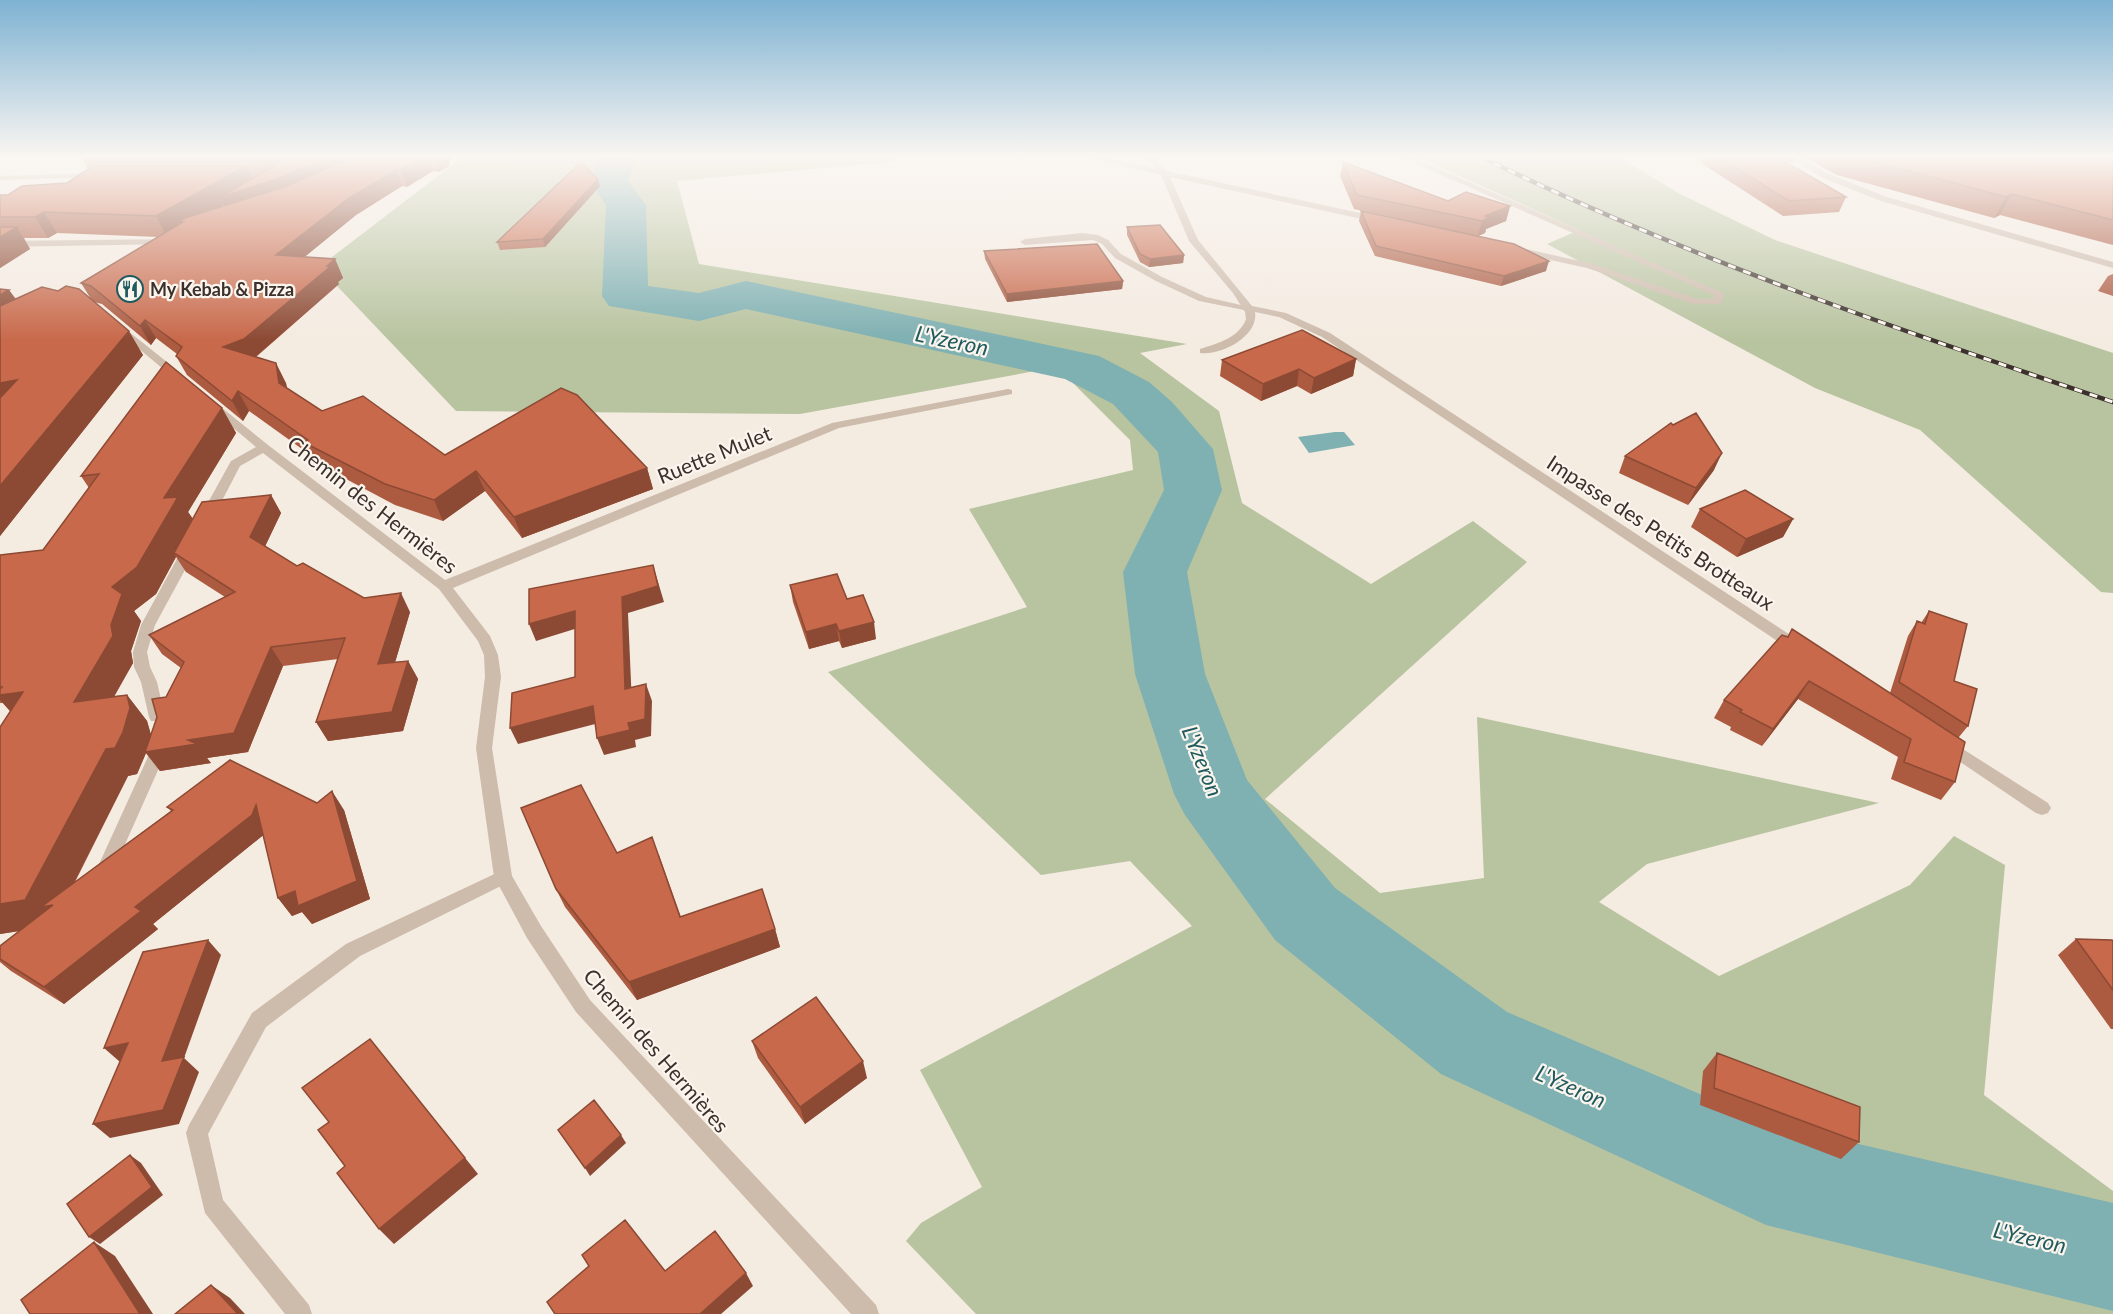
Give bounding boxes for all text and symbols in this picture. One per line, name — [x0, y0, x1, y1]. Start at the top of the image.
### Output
restaurant icon: My Kebab & Pizza — [115, 274, 145, 304]
place label: My Kebab & Pizza — [150, 278, 294, 300]
water label: L'Yzeron — [913, 319, 991, 361]
street label: Ruette Mulet — [653, 420, 775, 488]
street label: Chemin des Hermières — [283, 430, 463, 578]
street label: Impasse des Petits Brotteaux — [1543, 449, 1780, 615]
water label: L'Yzeron — [1177, 722, 1229, 800]
street label: Chemin des Hermières — [579, 963, 735, 1137]
water label: L'Yzeron — [1532, 1059, 1610, 1113]
water label: L'Yzeron — [1991, 1216, 2069, 1258]

